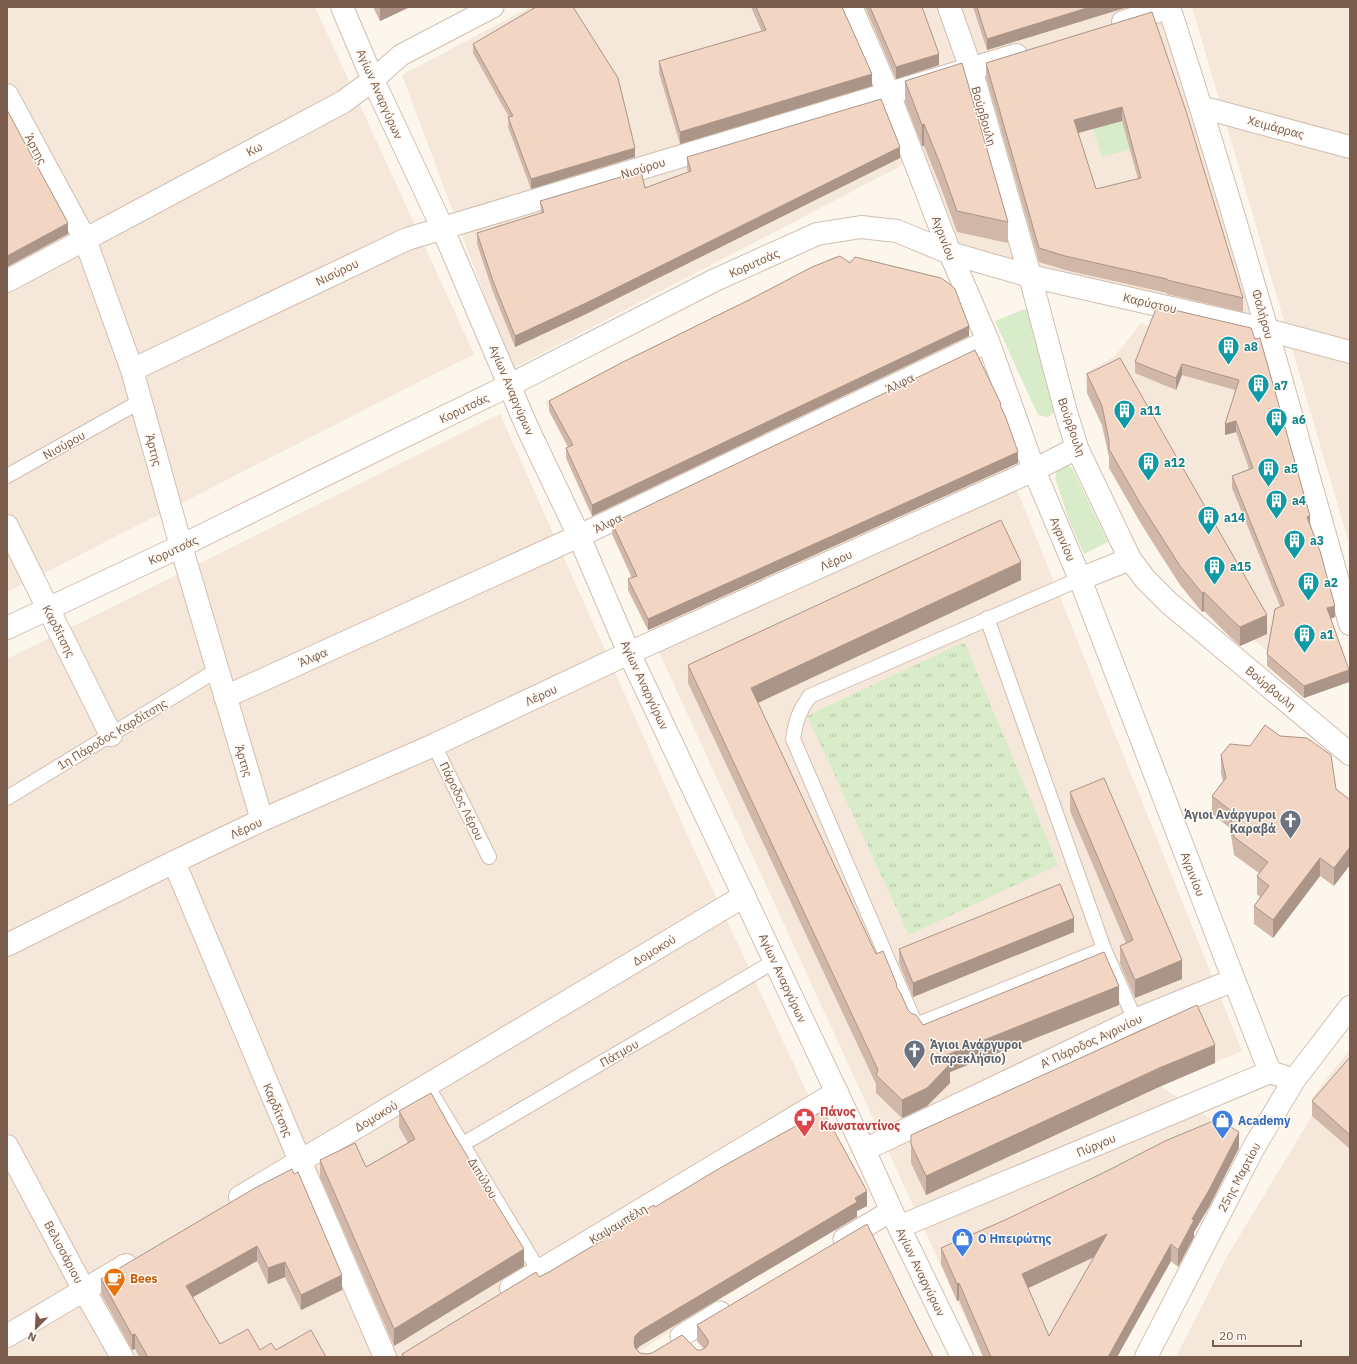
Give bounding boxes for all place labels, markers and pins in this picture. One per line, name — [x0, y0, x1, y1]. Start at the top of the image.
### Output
building icon: a8 — [1215, 333, 1241, 366]
place label: a8 — [1244, 339, 1258, 354]
building icon: a7 — [1245, 372, 1271, 405]
place label: a7 — [1274, 378, 1288, 393]
building icon: a11 — [1111, 397, 1137, 430]
place label: a11 — [1140, 403, 1161, 418]
building icon: a6 — [1263, 406, 1289, 439]
place label: a6 — [1292, 412, 1306, 427]
building icon: a12 — [1136, 449, 1162, 482]
place label: a12 — [1164, 455, 1185, 470]
building icon: a5 — [1255, 455, 1281, 488]
place label: a5 — [1284, 461, 1298, 476]
building icon: a4 — [1263, 487, 1289, 520]
place label: a4 — [1292, 493, 1306, 508]
building icon: a14 — [1195, 504, 1221, 537]
place label: a14 — [1224, 510, 1245, 525]
building icon: a3 — [1281, 527, 1307, 560]
place label: a3 — [1310, 533, 1324, 548]
building icon: a15 — [1202, 553, 1228, 586]
place label: a15 — [1230, 559, 1251, 574]
building icon: a2 — [1296, 569, 1322, 602]
place label: a2 — [1324, 575, 1338, 590]
building icon: a1 — [1291, 621, 1317, 654]
place label: a1 — [1320, 627, 1334, 642]
place label: Άγιοι Ανάργυροι Καραβά — [1184, 807, 1276, 836]
church icon: Άγιοι Ανάργυροι Καραβά — [1278, 808, 1304, 841]
place label: Άγιοι Ανάργυροι (παρεκλήσιο) — [930, 1037, 1022, 1066]
church icon: Άγιοι Ανάργυροι (παρεκλήσιο) — [901, 1038, 927, 1071]
place label: Πάνος Κωνσταντίνος — [820, 1104, 900, 1133]
pharmacy icon: Πάνος Κωνσταντίνος — [792, 1105, 818, 1138]
shop icon: Academy — [1210, 1107, 1236, 1140]
place label: Academy — [1238, 1113, 1291, 1128]
shop icon: Ο Ηπειρώτης — [950, 1225, 976, 1258]
place label: Ο Ηπειρώτης — [978, 1231, 1052, 1246]
cafe icon: Bees — [102, 1265, 128, 1298]
place label: Bees — [130, 1271, 158, 1286]

